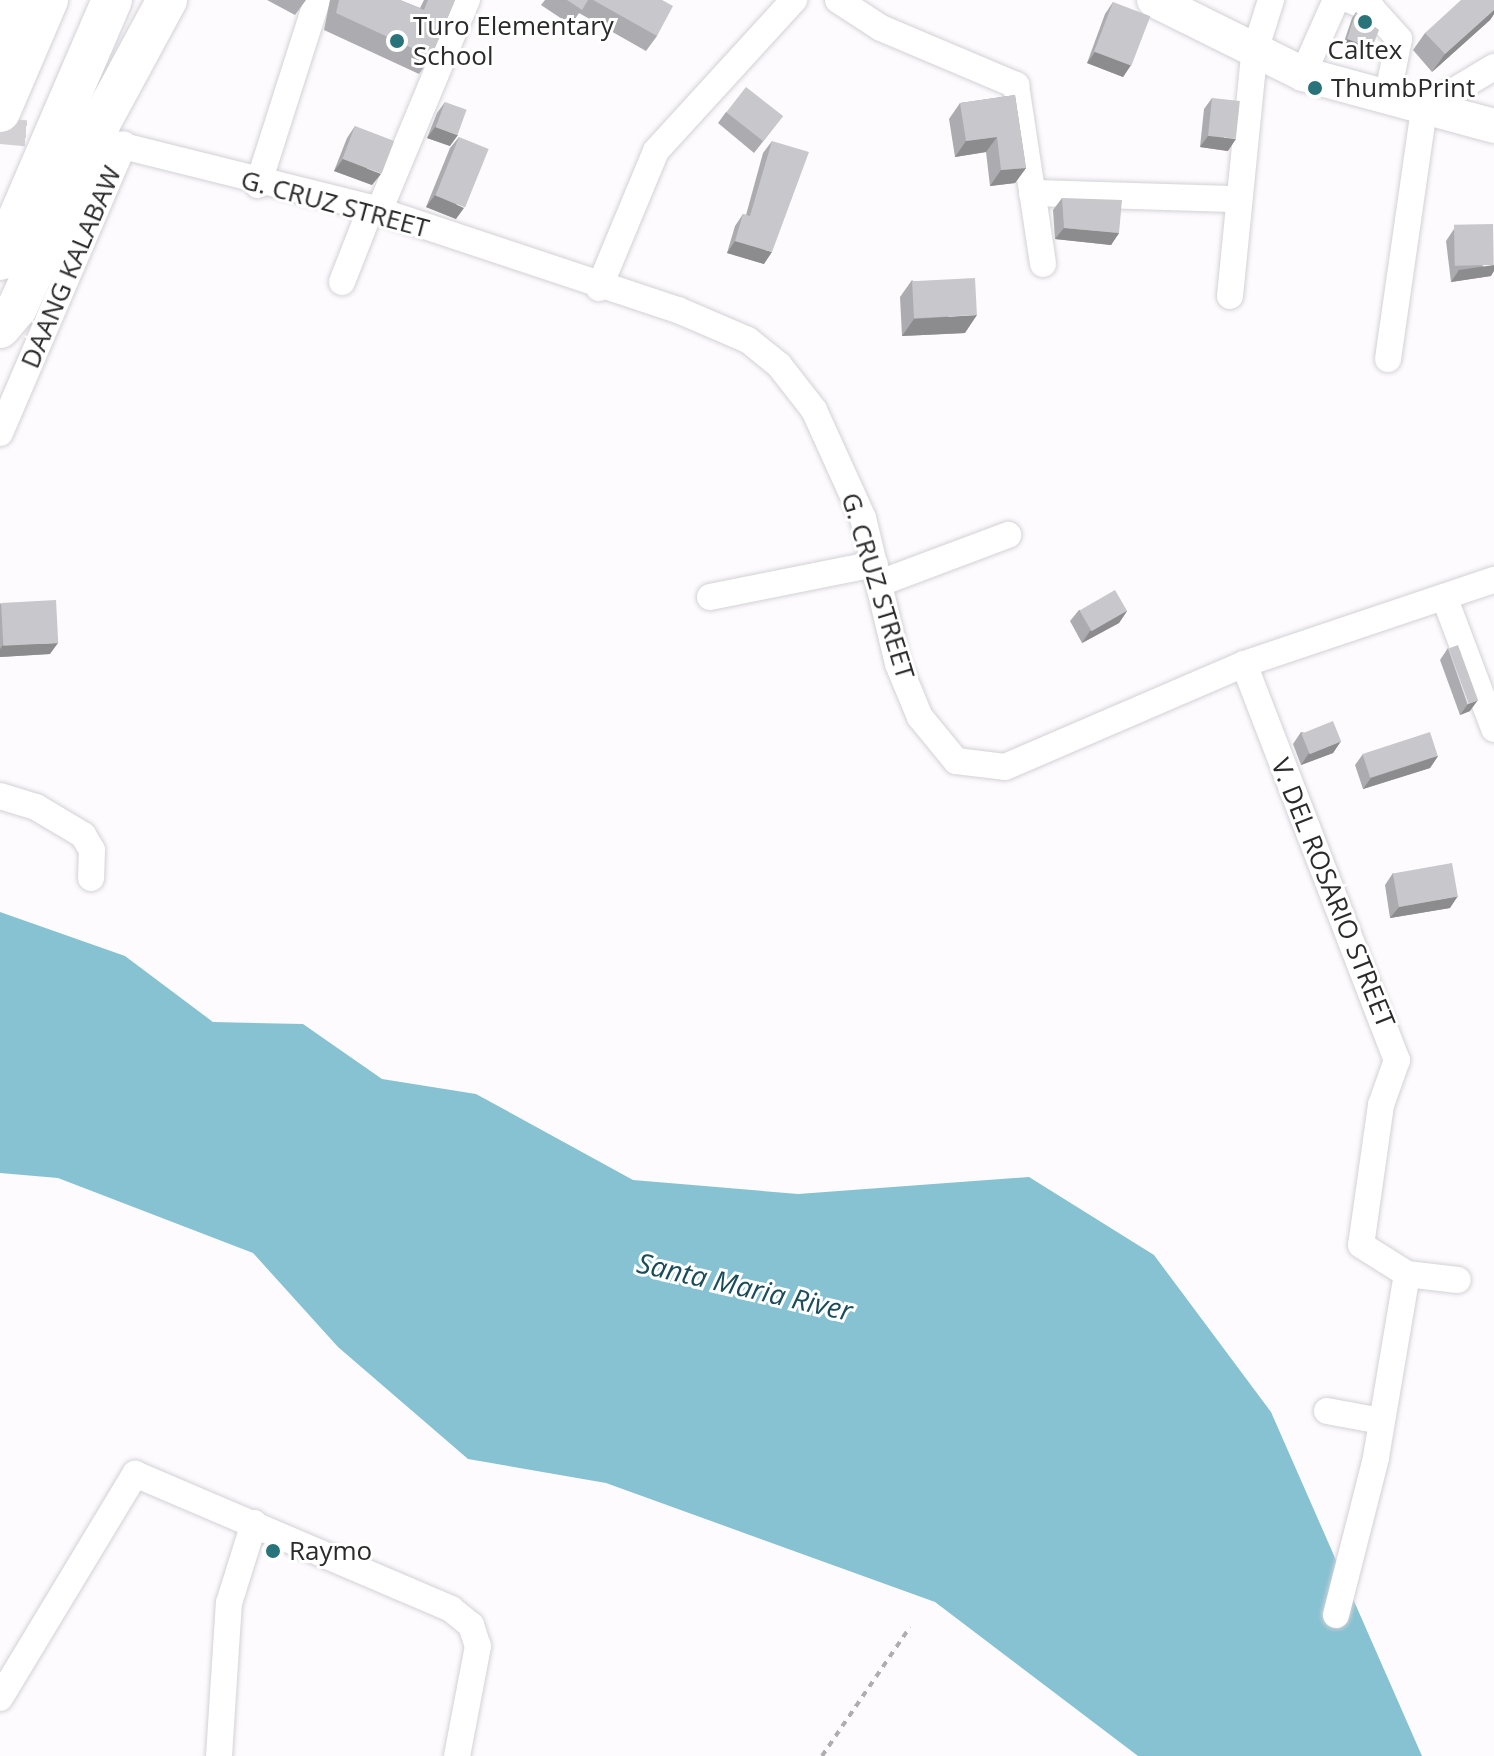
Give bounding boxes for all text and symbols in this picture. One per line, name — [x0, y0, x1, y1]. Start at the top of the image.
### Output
place label: Turo Elementary School — [413, 10, 614, 72]
marker: Caltex — [1356, 13, 1374, 31]
marker: Turo Elementary School — [388, 32, 406, 50]
place label: Caltex — [1328, 34, 1402, 66]
place label: ThumbPrint — [1331, 72, 1475, 104]
marker: ThumbPrint — [1306, 79, 1324, 97]
street label: DAANG KALABAW — [14, 161, 128, 373]
street label: G. CRUZ STREET — [238, 164, 432, 244]
street label: G. CRUZ STREET — [835, 489, 921, 683]
street label: V. DEL ROSARIO STREET — [1265, 754, 1401, 1032]
water label: Santa Maria River — [634, 1245, 856, 1327]
place label: Raymo — [289, 1535, 372, 1567]
marker: Raymo — [264, 1542, 282, 1560]

